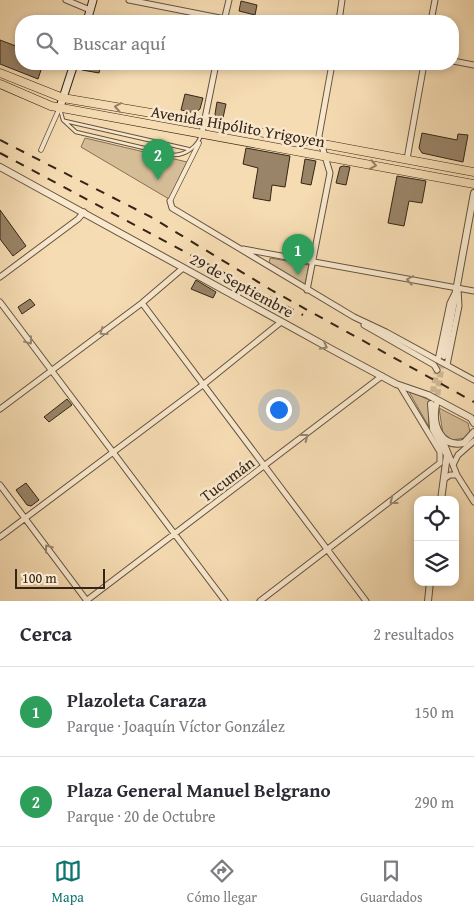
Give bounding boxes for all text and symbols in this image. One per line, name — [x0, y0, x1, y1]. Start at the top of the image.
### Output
search box — [15, 15, 459, 70]
icon: search — [33, 29, 61, 57]
text: Buscar aquí — [73, 29, 166, 57]
street label: Avenida Hipólito Yrigoyen — [149, 99, 327, 153]
one-way arrow — [114, 103, 123, 113]
pin: 2 — [142, 139, 174, 180]
one-way arrow — [369, 159, 378, 169]
pin: 1 — [282, 234, 314, 275]
street label: 29 de Septiembre — [186, 247, 298, 323]
one-way arrow — [405, 275, 414, 285]
one-way arrow — [100, 327, 109, 335]
one-way arrow — [24, 335, 32, 344]
one-way arrow — [319, 339, 328, 349]
your location — [266, 397, 292, 423]
one-way arrow — [299, 434, 308, 442]
street label: Tucumán — [195, 450, 259, 508]
one-way arrow — [390, 496, 399, 504]
map controls — [414, 496, 459, 586]
button: locate — [414, 496, 459, 541]
button: layers — [414, 541, 459, 586]
one-way arrow — [45, 545, 53, 554]
scale bar — [15, 566, 105, 589]
text: 100 m — [22, 568, 57, 588]
text: Cerca — [20, 618, 72, 649]
text: 2 resultados — [373, 622, 454, 646]
text: Plazoleta Caraza — [67, 686, 207, 714]
text: 1 — [32, 700, 40, 724]
text: 150 m — [414, 700, 454, 724]
text: Parque · Joaquín Víctor González — [67, 714, 285, 738]
text: Plaza General Manuel Belgrano — [67, 776, 331, 804]
text: 2 — [32, 790, 40, 814]
text: 290 m — [414, 790, 454, 814]
text: Parque · 20 de Octubre — [67, 804, 216, 828]
tab: Mapa — [52, 857, 84, 907]
tab: Cómo llegar — [187, 857, 257, 907]
tab: Guardados — [360, 857, 422, 907]

